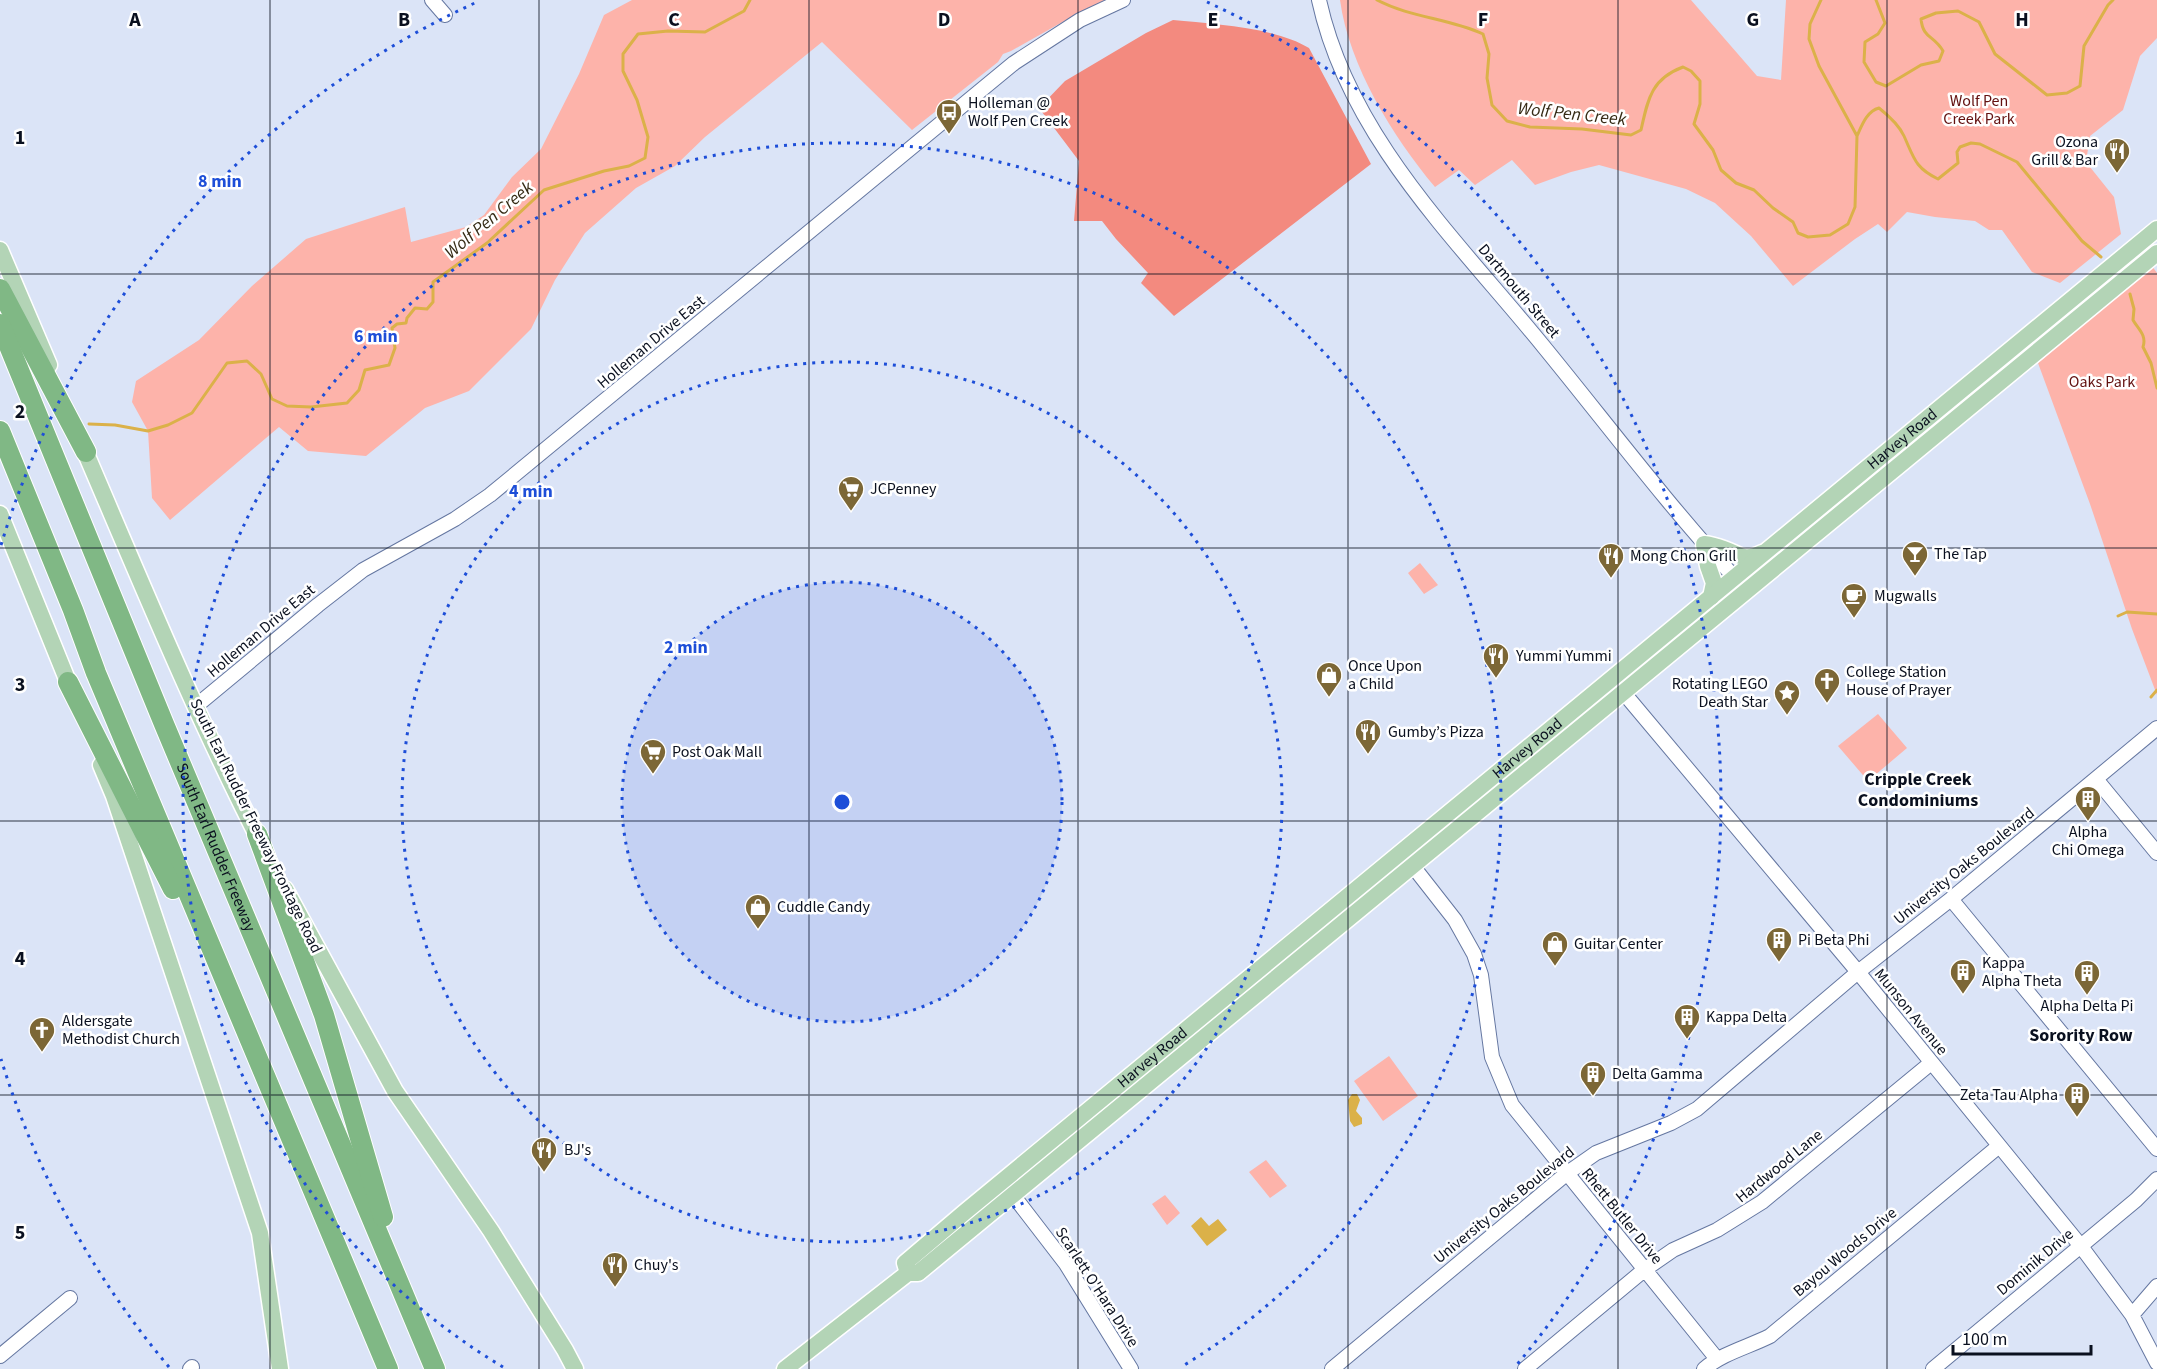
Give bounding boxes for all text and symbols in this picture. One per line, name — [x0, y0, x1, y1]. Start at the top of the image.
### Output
text: A — [128, 6, 141, 34]
text: B — [398, 6, 410, 34]
text: C — [668, 6, 680, 34]
text: D — [938, 6, 950, 34]
text: E — [1208, 6, 1218, 34]
text: F — [1478, 6, 1488, 34]
text: G — [1747, 6, 1759, 34]
text: H — [2015, 6, 2029, 34]
park label: Wolf Pen Creek Park — [1943, 90, 2015, 130]
place label: Holleman @ Wolf Pen Creek — [968, 92, 1068, 132]
water label: Wolf Pen Creek — [1517, 96, 1628, 132]
bus stop icon: Holleman @ Wolf Pen Creek — [934, 97, 964, 135]
text: 1 — [15, 124, 25, 152]
place label: Ozona Grill & Bar — [2031, 131, 2098, 171]
restaurant icon: Ozona Grill & Bar — [2102, 136, 2132, 174]
text: 8 min — [198, 169, 242, 194]
water label: Wolf Pen Creek — [439, 175, 539, 265]
street label: Dartmouth Street — [1473, 239, 1565, 343]
street label: Holleman Drive East — [592, 290, 710, 394]
text: 6 min — [354, 324, 398, 349]
park label: Oaks Park — [2069, 371, 2135, 393]
text: 2 — [15, 398, 25, 426]
street label: Harvey Road — [1862, 404, 1942, 475]
supermarket icon: JCPenney — [836, 474, 866, 512]
place label: JCPenney — [870, 478, 937, 500]
text: 4 min — [509, 479, 553, 504]
bar icon: The Tap — [1900, 539, 1930, 577]
restaurant icon: Mong Chon Grill — [1596, 541, 1626, 579]
place label: The Tap — [1934, 543, 1987, 565]
place label: Mong Chon Grill — [1630, 545, 1736, 567]
street label: Holleman Drive East — [202, 579, 320, 683]
cafe icon: Mugwalls — [1839, 581, 1869, 619]
place label: Mugwalls — [1874, 585, 1937, 607]
text: 2 min — [664, 635, 708, 660]
restaurant icon: Yummi Yummi — [1481, 641, 1511, 679]
place label: Yummi Yummi — [1515, 645, 1612, 667]
place label: Once Upon a Child — [1348, 655, 1422, 695]
shop icon: Once Upon a Child — [1314, 660, 1344, 698]
place label: College Station House of Prayer — [1846, 661, 1952, 701]
church icon: College Station House of Prayer — [1812, 666, 1842, 704]
text: 3 — [15, 671, 25, 699]
place label: Rotating LEGO Death Star — [1672, 673, 1768, 713]
place icon: Rotating LEGO Death Star — [1772, 678, 1802, 716]
street label: South Earl Rudder Freeway Frontage Road — [186, 696, 326, 956]
street label: Harvey Road — [1487, 713, 1567, 784]
restaurant icon: Gumby’s Pizza — [1353, 717, 1383, 755]
place label: Gumby’s Pizza — [1388, 721, 1484, 743]
supermarket icon: Post Oak Mall — [638, 737, 668, 775]
place label: Post Oak Mall — [672, 741, 762, 763]
street label: South Earl Rudder Freeway — [172, 760, 260, 934]
district label: Cripple Creek Condominiums — [1858, 767, 1978, 813]
building icon: Alpha Chi Omega — [2073, 784, 2103, 822]
centre of rings — [832, 792, 852, 812]
street label: University Oaks Boulevard — [1889, 802, 2039, 930]
place label: Alpha Chi Omega — [2052, 821, 2124, 861]
shop icon: Cuddle Candy — [743, 892, 773, 930]
place label: Cuddle Candy — [777, 896, 870, 918]
building icon: Pi Beta Phi — [1764, 925, 1794, 963]
shop icon: Guitar Center — [1540, 929, 1570, 967]
place label: Pi Beta Phi — [1798, 929, 1869, 951]
place label: Guitar Center — [1574, 933, 1663, 955]
text: 4 — [15, 945, 26, 973]
place label: Kappa Alpha Theta — [1982, 952, 2062, 992]
building icon: Kappa Alpha Theta — [1948, 957, 1978, 995]
building icon: Alpha Delta Pi — [2072, 958, 2102, 996]
street label: Munson Avenue — [1869, 964, 1953, 1060]
place label: Alpha Delta Pi — [2041, 995, 2133, 1017]
building icon: Kappa Delta — [1672, 1002, 1702, 1040]
place label: Kappa Delta — [1706, 1006, 1787, 1028]
place label: Aldersgate Methodist Church — [62, 1010, 180, 1050]
church icon: Aldersgate Methodist Church — [27, 1015, 57, 1053]
street label: Harvey Road — [1113, 1022, 1192, 1093]
district label: Sorority Row — [2029, 1023, 2133, 1048]
building icon: Delta Gamma — [1578, 1059, 1608, 1097]
place label: Delta Gamma — [1612, 1063, 1703, 1085]
building icon: Zeta Tau Alpha — [2062, 1080, 2092, 1118]
place label: Zeta Tau Alpha — [1960, 1084, 2058, 1106]
street label: Hardwood Lane — [1731, 1124, 1827, 1208]
restaurant icon: BJ's — [529, 1135, 559, 1173]
place label: BJ's — [564, 1139, 591, 1161]
street label: University Oaks Boulevard — [1429, 1141, 1579, 1269]
street label: Rhett Butler Drive — [1576, 1163, 1668, 1269]
street label: Bayou Woods Drive — [1789, 1202, 1901, 1302]
text: 5 — [15, 1219, 25, 1247]
street label: Scarlett O'Hara Drive — [1050, 1223, 1144, 1351]
street label: Dominik Drive — [1992, 1223, 2078, 1301]
restaurant icon: Chuy's — [600, 1250, 630, 1288]
place label: Chuy's — [634, 1254, 679, 1276]
scale bar — [1953, 1318, 2091, 1356]
text: 100 m — [1962, 1327, 2007, 1352]

